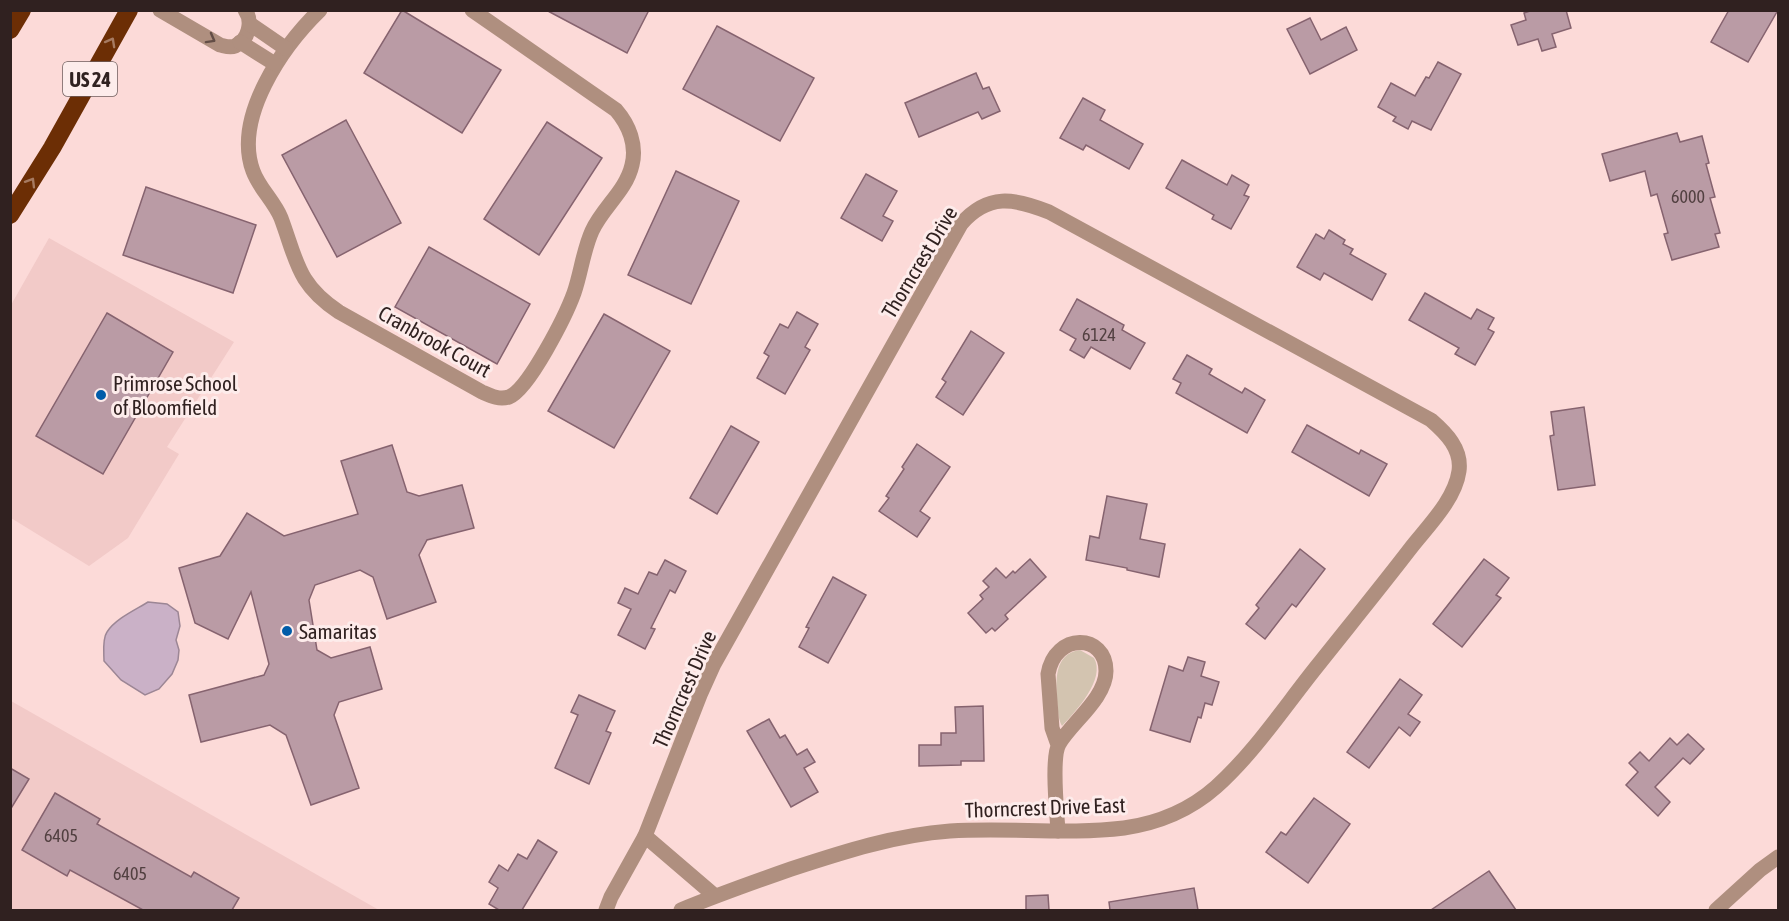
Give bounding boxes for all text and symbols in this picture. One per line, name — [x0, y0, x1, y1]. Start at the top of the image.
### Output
one-way arrow — [205, 32, 215, 44]
one-way arrow — [104, 38, 115, 48]
road number: US 24 — [63, 62, 117, 96]
one-way arrow — [24, 178, 35, 188]
house number: 6000 — [1671, 186, 1705, 207]
street label: Thorncrest Drive — [876, 202, 962, 322]
street label: Cranbrook Court — [375, 300, 495, 382]
house number: 6124 — [1082, 324, 1116, 345]
place label: Primrose School of Bloomfield — [113, 371, 238, 419]
marker: Primrose School of Bloomfield — [94, 388, 108, 402]
place label: Samaritas — [299, 619, 377, 643]
marker: Samaritas — [280, 624, 294, 638]
street label: Thorncrest Drive — [647, 627, 721, 751]
street label: Thorncrest Drive East — [964, 792, 1126, 822]
house number: 6405 — [44, 825, 78, 846]
house number: 6405 — [113, 863, 147, 884]

